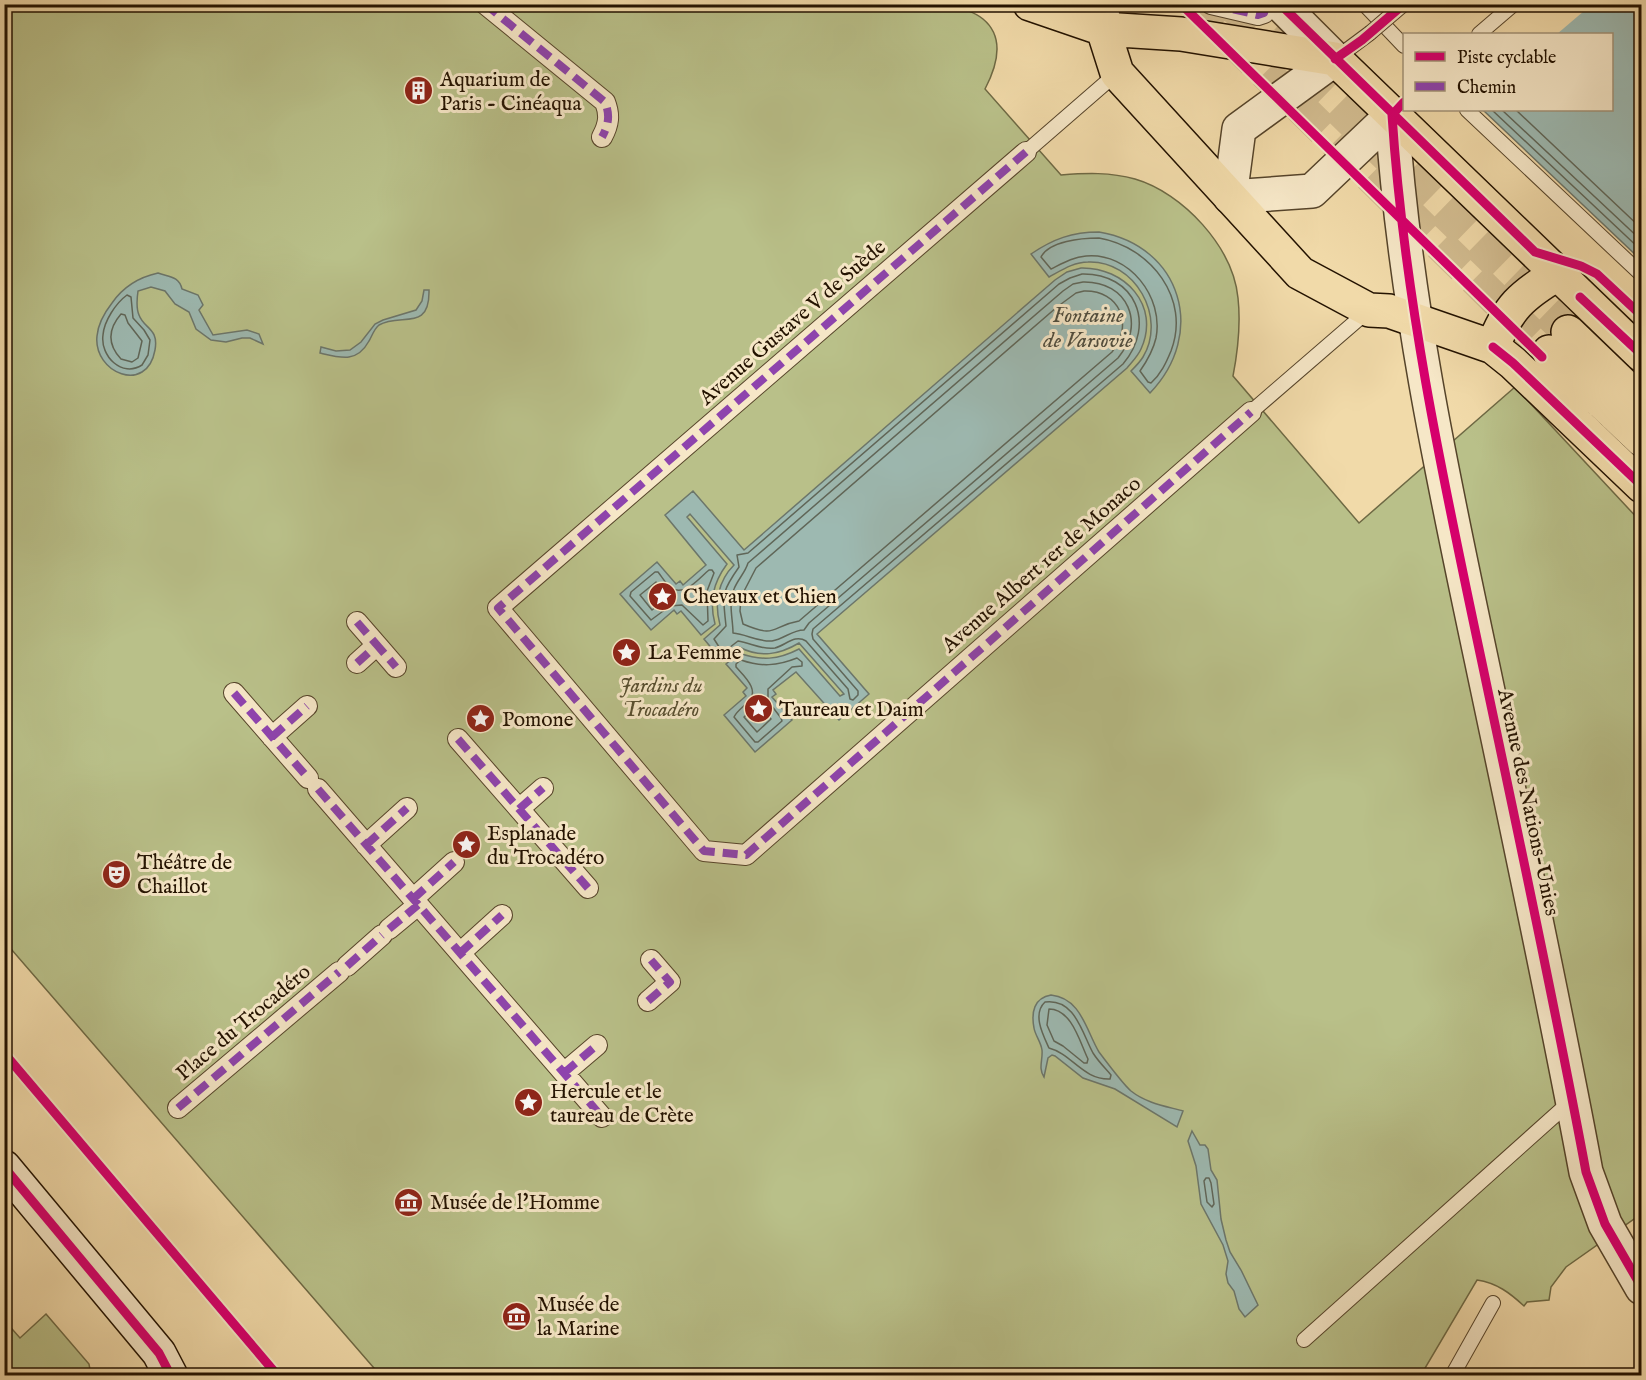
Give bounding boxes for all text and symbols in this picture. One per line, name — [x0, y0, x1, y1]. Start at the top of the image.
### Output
legend — [1403, 33, 1613, 111]
text: Piste cyclable — [1457, 47, 1556, 70]
place label: Aquarium de Paris - Cinéaqua — [439, 67, 582, 118]
building icon: Aquarium de Paris - Cinéaqua — [403, 75, 435, 107]
text: Chemin — [1457, 77, 1516, 100]
street label: Avenue Gustave V de Suède — [693, 234, 892, 412]
water label: Fontaine de Varsovie — [1042, 302, 1133, 355]
street label: Avenue Albert 1er de Monaco — [936, 471, 1147, 660]
place icon: Chevaux et Chien — [646, 580, 678, 612]
place label: Chevaux et Chien — [683, 584, 837, 611]
place icon: La Femme — [611, 636, 643, 668]
place label: La Femme — [648, 640, 742, 667]
park label: Jardins du Trocadéro — [619, 673, 703, 724]
street label: Avenue des Nations-Unies — [1490, 685, 1565, 918]
place icon: Taureau et Daim — [742, 693, 774, 725]
place label: Taureau et Daim — [779, 697, 924, 724]
place icon: Pomone — [465, 703, 497, 735]
place label: Pomone — [502, 707, 574, 734]
place label: Esplanade du Trocadéro — [487, 821, 604, 872]
place icon: Esplanade du Trocadéro — [450, 829, 482, 861]
place label: Théâtre de Chaillot — [137, 850, 233, 901]
theatre icon: Théâtre de Chaillot — [100, 858, 132, 890]
street label: Place du Trocadéro — [171, 959, 317, 1087]
place label: Hercule et le taureau de Crète — [550, 1079, 694, 1130]
place icon: Hercule et le taureau de Crète — [513, 1087, 545, 1119]
museum icon: Musée de l'Homme — [393, 1186, 425, 1218]
place label: Musée de l'Homme — [430, 1190, 600, 1217]
place label: Musée de la Marine — [537, 1292, 620, 1343]
museum icon: Musée de la Marine — [500, 1300, 532, 1332]

